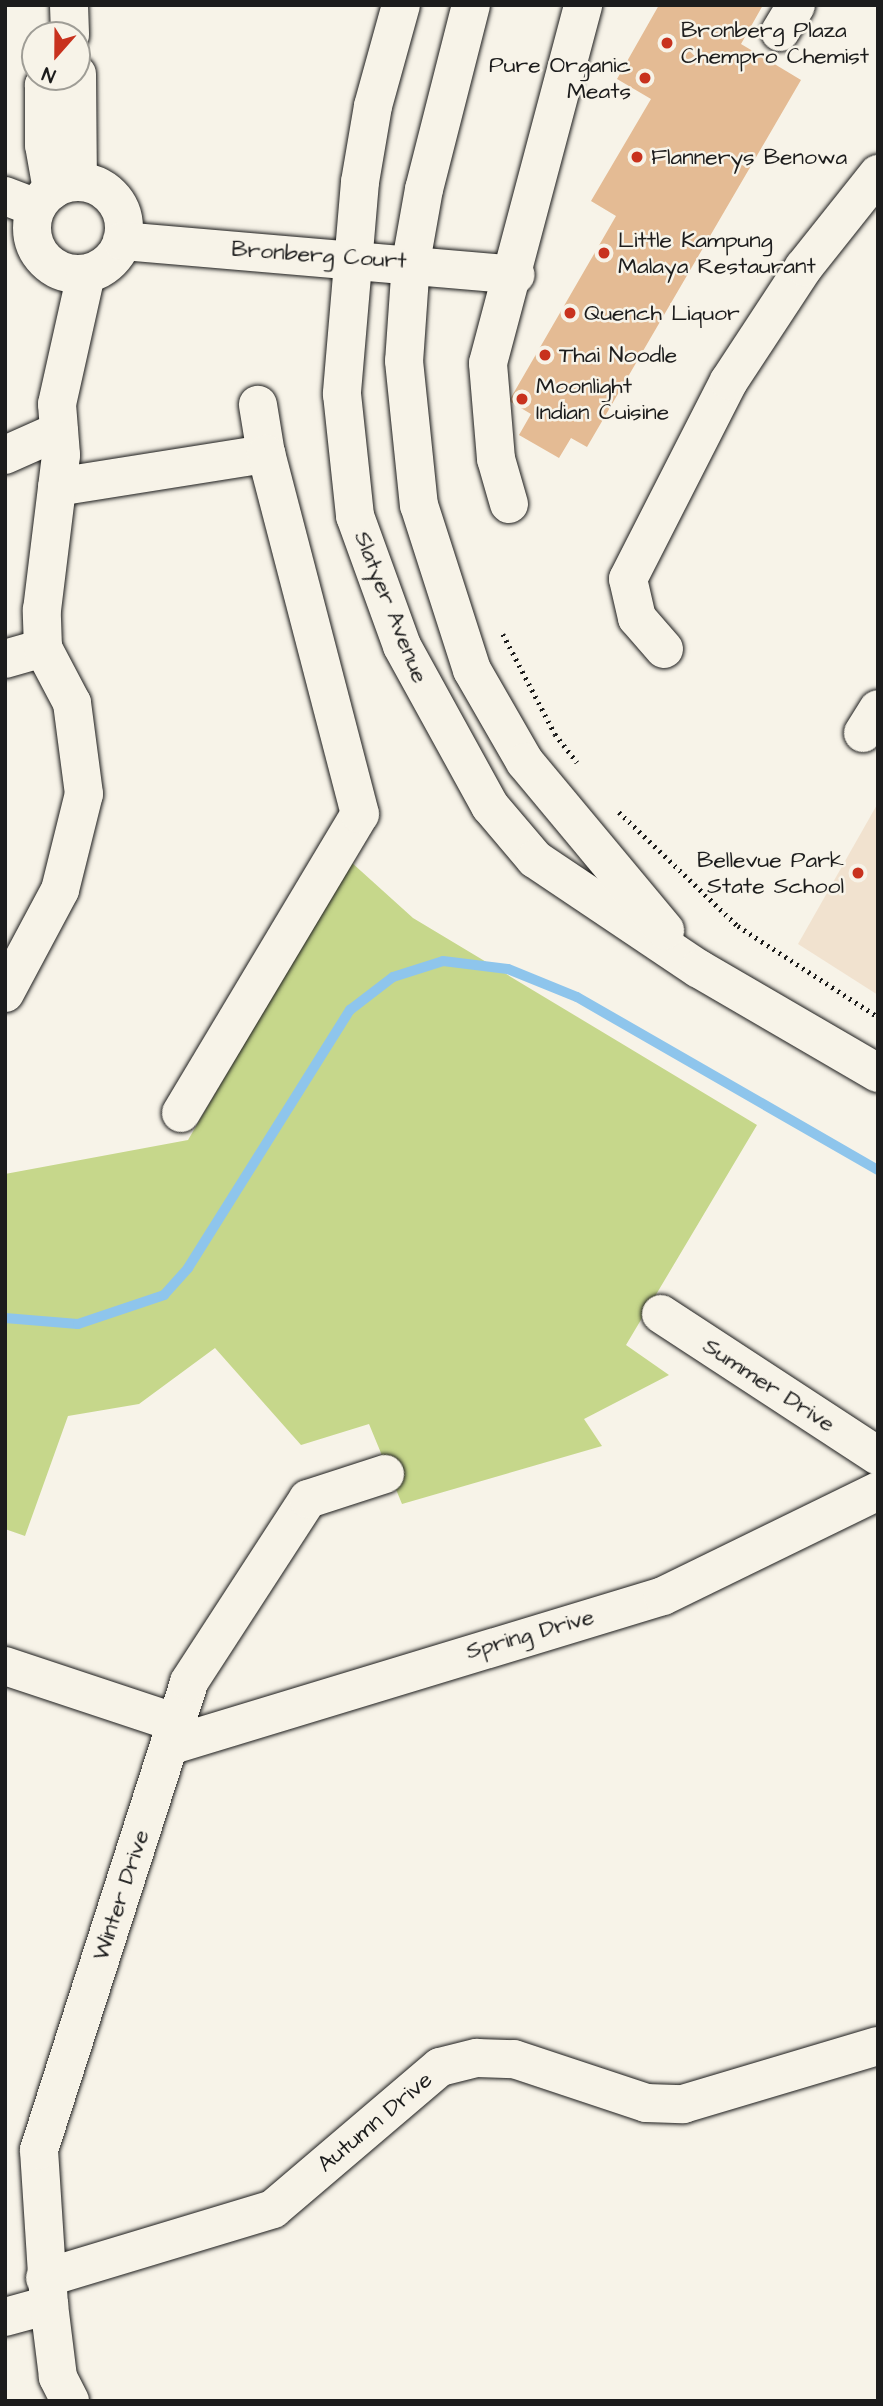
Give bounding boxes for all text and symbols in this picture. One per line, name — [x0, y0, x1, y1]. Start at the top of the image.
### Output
place label: Bronberg Plaza Chempro Chemist — [681, 16, 869, 70]
north arrow — [21, 21, 91, 91]
marker: Bronberg Plaza Chempro Chemist — [659, 35, 675, 51]
place label: Pure Organic Meats — [489, 51, 631, 105]
text: N — [39, 59, 59, 89]
marker: Pure Organic Meats — [637, 70, 653, 86]
place label: Flannerys Benowa — [651, 143, 847, 171]
marker: Flannerys Benowa — [629, 149, 645, 165]
place label: Little Kampung Malaya Restaurant — [618, 226, 816, 280]
street label: Bronberg Court — [231, 235, 407, 275]
marker: Little Kampung Malaya Restaurant — [596, 245, 612, 261]
place label: Quench Liquor — [584, 299, 740, 327]
marker: Quench Liquor — [562, 305, 578, 321]
place label: Thai Noodle — [559, 341, 677, 369]
marker: Thai Noodle — [537, 347, 553, 363]
place label: Moonlight Indian Cuisine — [536, 372, 669, 426]
marker: Moonlight Indian Cuisine — [514, 391, 530, 407]
street label: Slatyer Avenue — [348, 527, 434, 687]
place label: Bellevue Park State School — [697, 846, 844, 900]
marker: Bellevue Park State School — [850, 865, 866, 881]
street label: Summer Drive — [698, 1332, 840, 1438]
street label: Spring Drive — [463, 1603, 597, 1665]
street label: Winter Drive — [87, 1826, 155, 1964]
street label: Autumn Drive — [312, 2066, 438, 2178]

